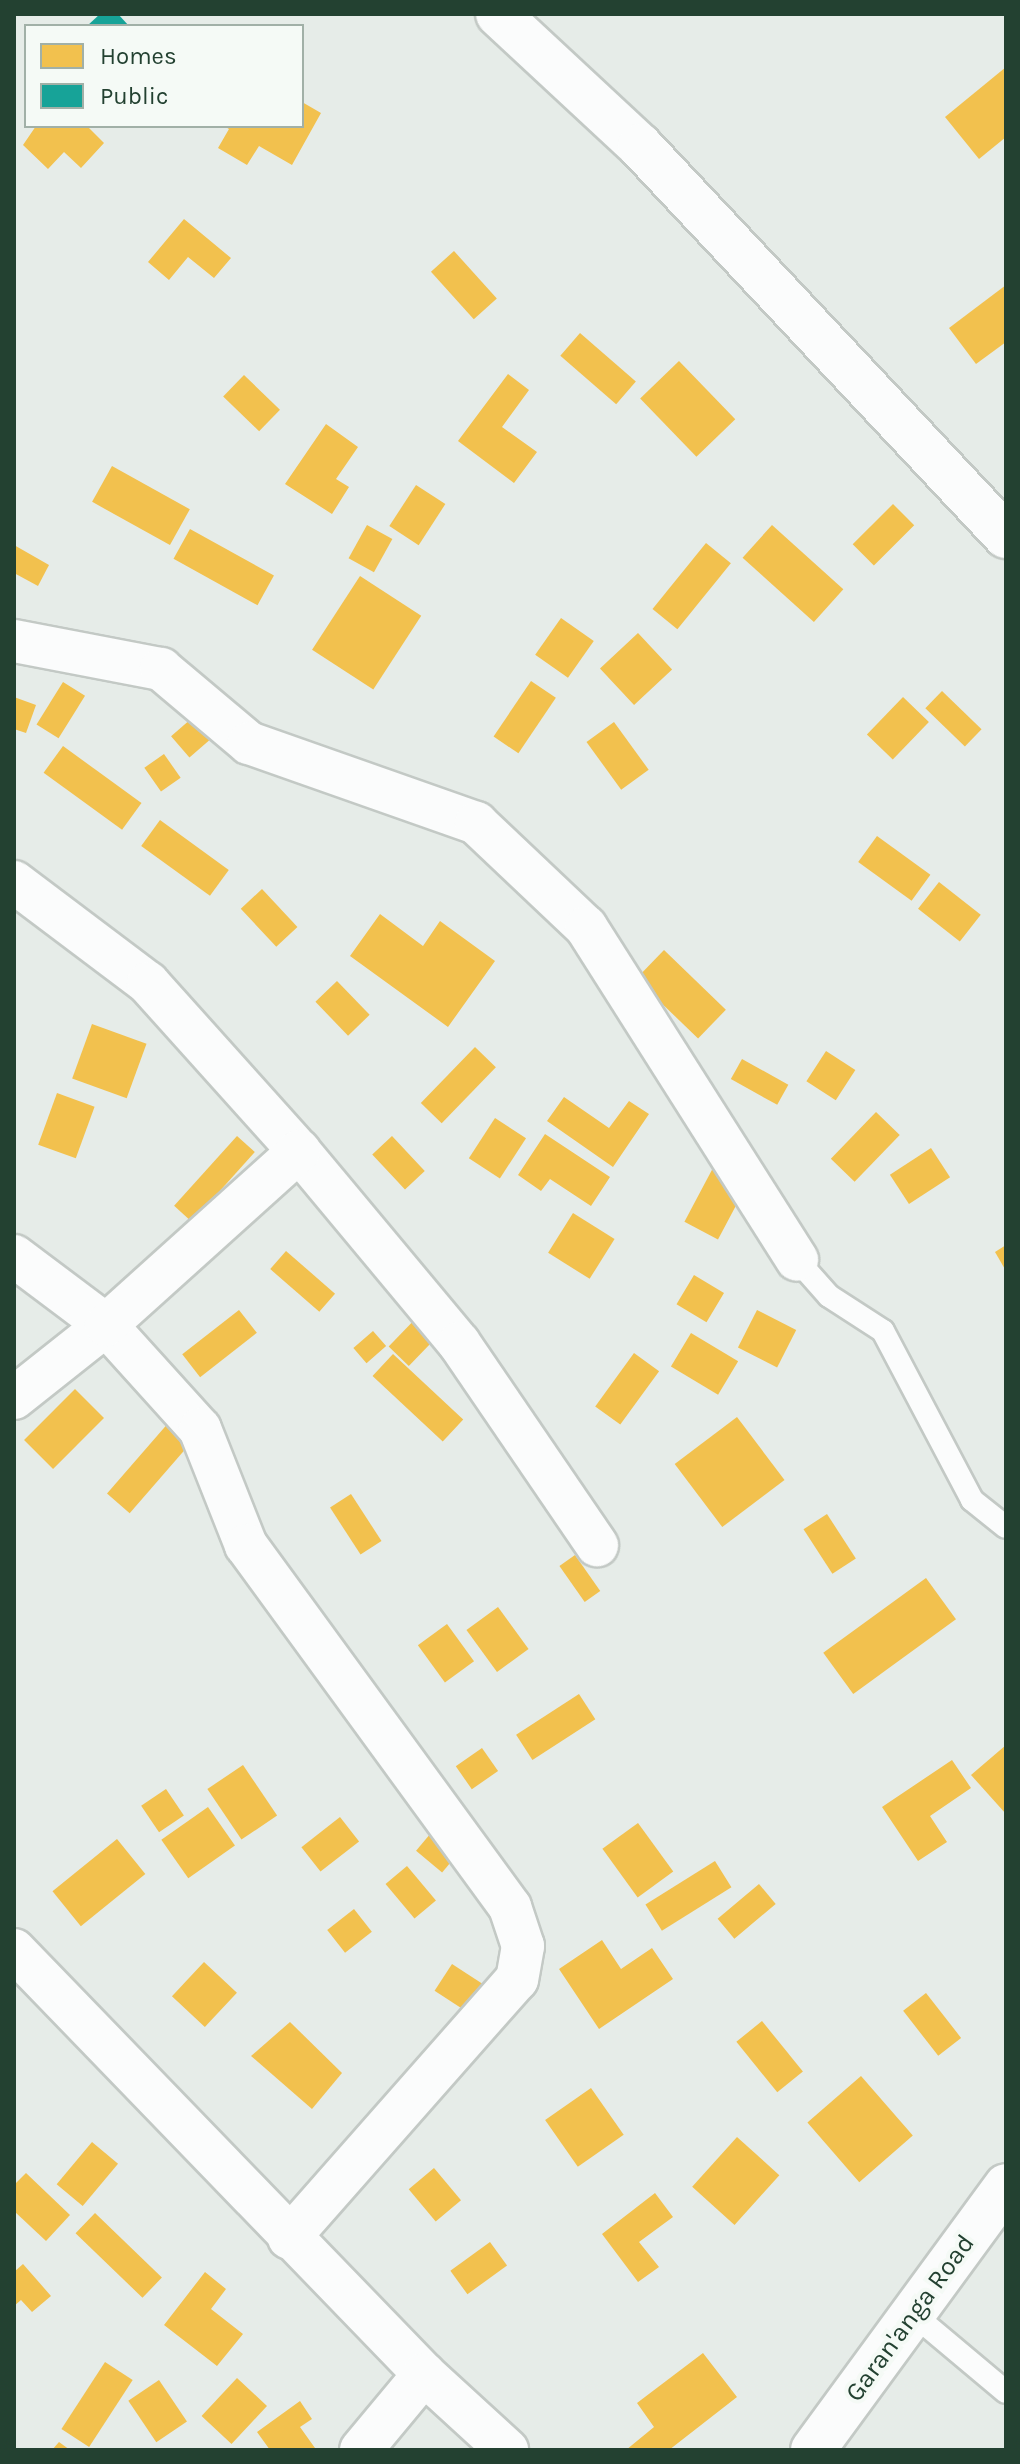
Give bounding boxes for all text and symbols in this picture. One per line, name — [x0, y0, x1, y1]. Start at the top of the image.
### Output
legend — [24, 24, 304, 128]
text: Homes — [100, 42, 177, 70]
text: Public — [100, 82, 168, 110]
street label: Garan'anga Road — [839, 2228, 981, 2408]

